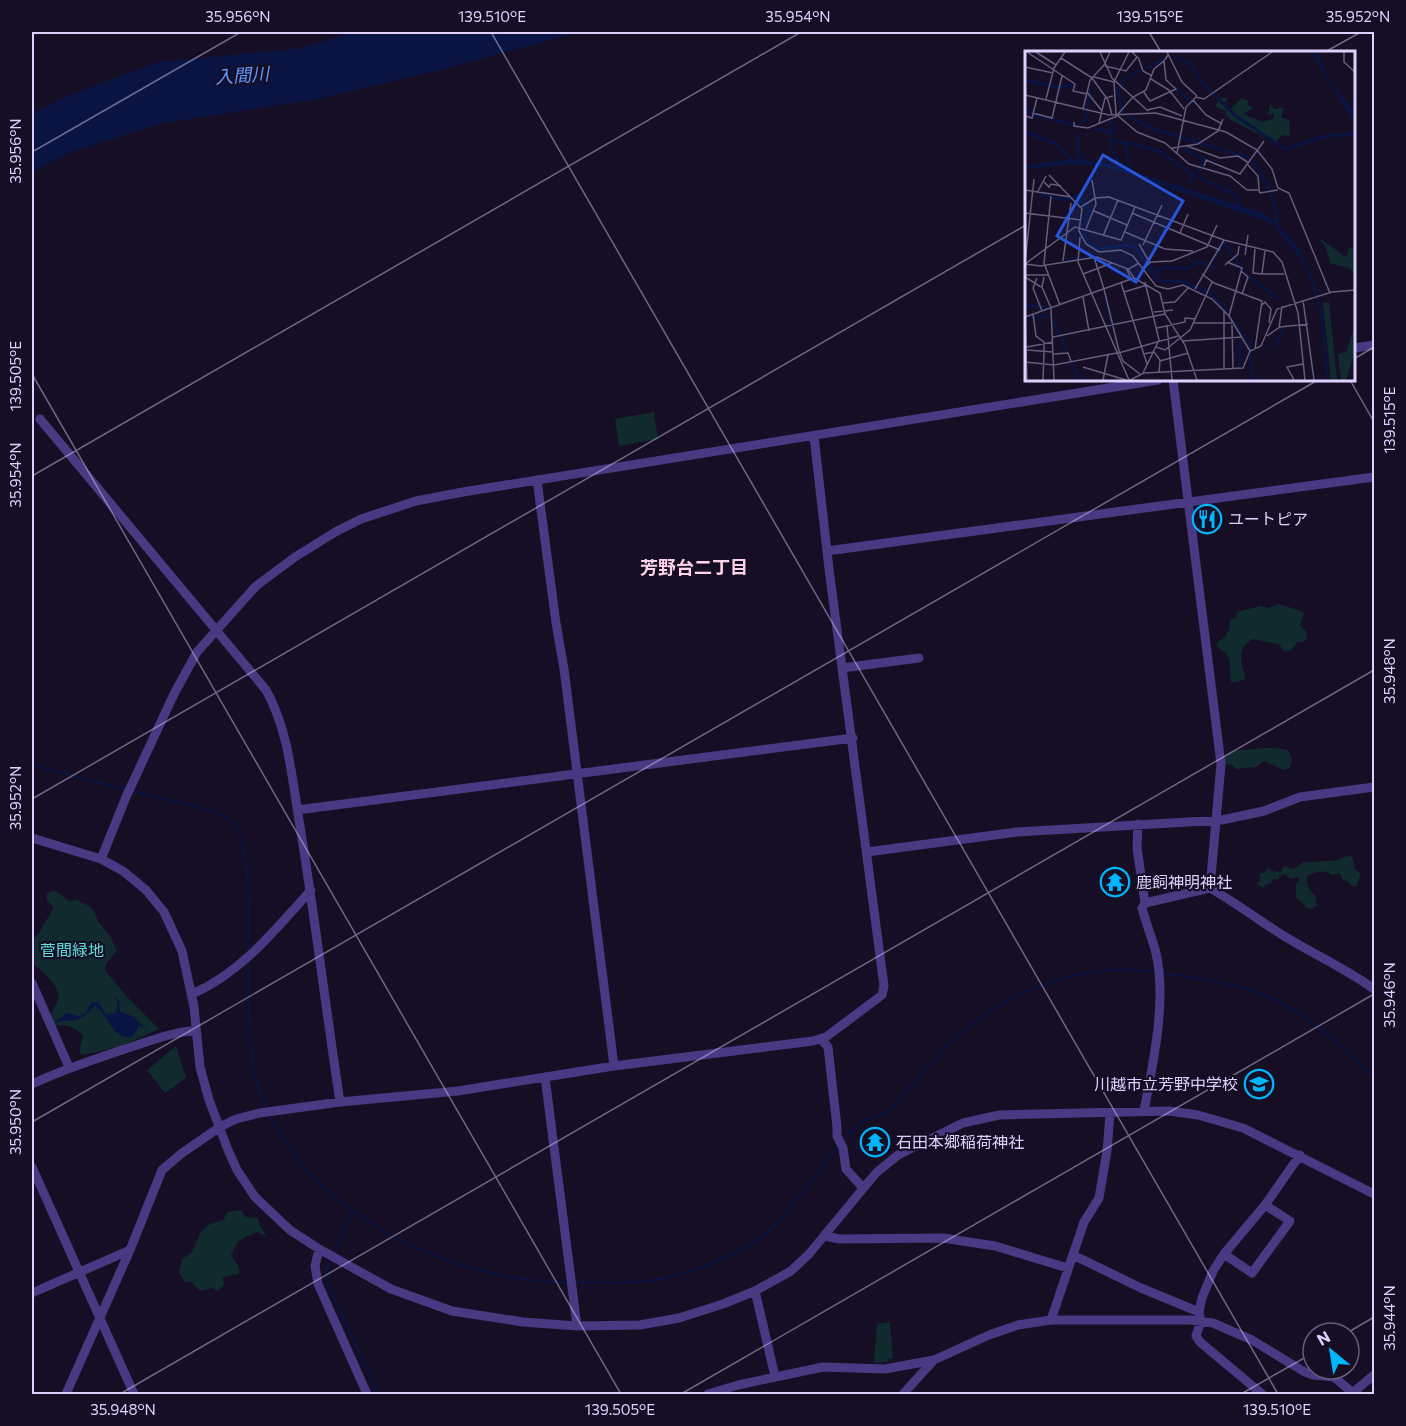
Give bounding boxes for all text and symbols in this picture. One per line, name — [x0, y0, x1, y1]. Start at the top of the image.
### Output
text: 35.956°N — [205, 7, 271, 25]
text: 139.510°E — [458, 7, 526, 25]
text: 35.954°N — [765, 7, 831, 25]
text: 139.515°E — [1117, 7, 1184, 25]
text: 35.952°N — [1326, 7, 1390, 25]
inset map — [1025, 51, 1355, 381]
water label: 入間川 — [214, 62, 272, 88]
text: 35.956°N — [6, 118, 24, 184]
text: 139.505°E — [6, 341, 24, 411]
text: 139.515°E — [1380, 386, 1398, 453]
text: 35.954°N — [6, 442, 24, 508]
restaurant icon: ユートピア — [1191, 503, 1223, 535]
place label: ユートピア — [1228, 509, 1308, 528]
district label: 芳野台二丁目 — [640, 556, 748, 578]
text: 35.948°N — [1380, 638, 1398, 704]
text: 35.952°N — [6, 766, 24, 830]
temple icon: 鹿飼神明神社 — [1099, 866, 1131, 898]
place label: 鹿飼神明神社 — [1136, 872, 1232, 891]
park label: 菅間緑地 — [40, 940, 104, 959]
text: 35.946°N — [1380, 962, 1398, 1028]
school or university icon: 川越市立芳野中学校 — [1243, 1068, 1275, 1100]
place label: 川越市立芳野中学校 — [1094, 1074, 1238, 1093]
text: 35.950°N — [6, 1089, 24, 1155]
temple icon: 石田本郷稲荷神社 — [859, 1126, 891, 1158]
place label: 石田本郷稲荷神社 — [896, 1132, 1024, 1151]
text: 35.944°N — [1380, 1285, 1398, 1351]
north arrow — [1301, 1321, 1361, 1381]
text: N — [1313, 1326, 1333, 1349]
text: 35.948°N — [90, 1400, 156, 1418]
text: 139.505°E — [585, 1400, 655, 1418]
text: 139.510°E — [1243, 1400, 1311, 1418]

